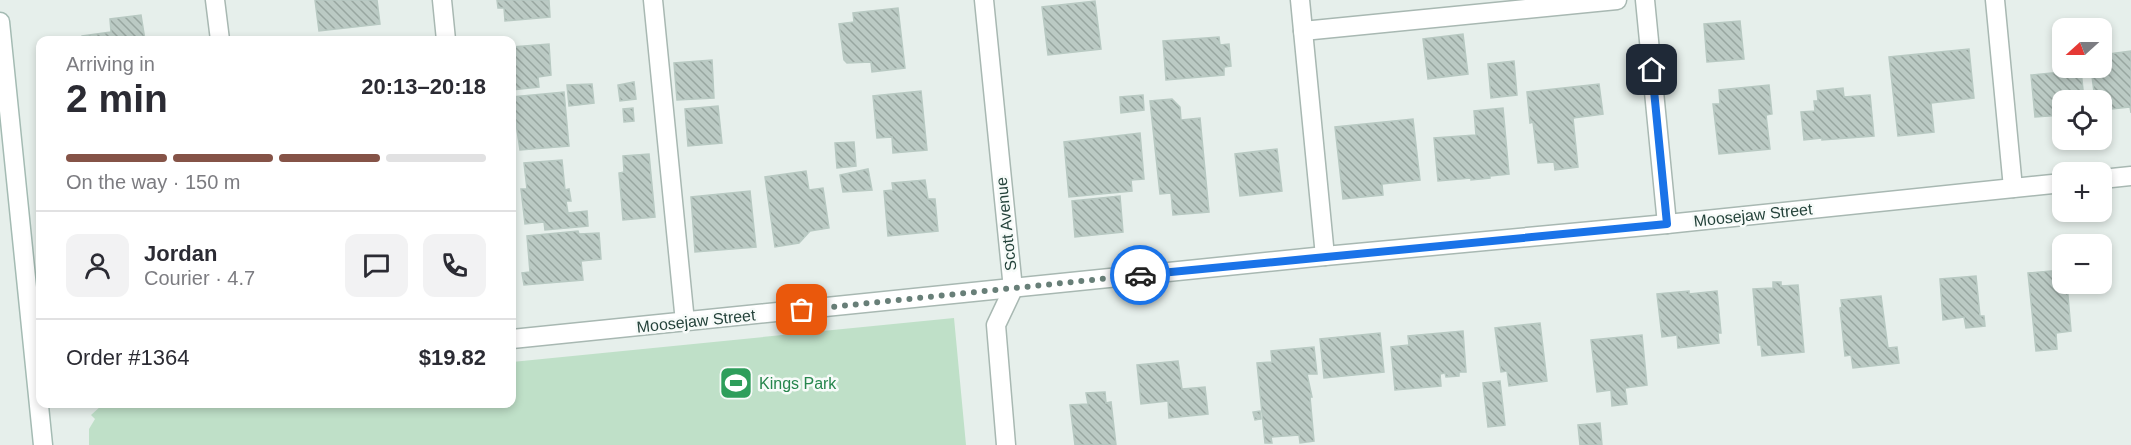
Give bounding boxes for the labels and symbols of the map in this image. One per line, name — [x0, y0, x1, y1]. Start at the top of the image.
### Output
north arrow — [2052, 18, 2112, 78]
pin — [1626, 44, 1677, 95]
street label: Scott Avenue — [993, 176, 1019, 272]
street label: Moosejaw Street — [1693, 200, 1814, 230]
courier — [1110, 245, 1170, 305]
pin — [776, 284, 827, 335]
street label: Moosejaw Street — [636, 306, 757, 336]
sports icon: Kings Park — [718, 365, 754, 401]
place label: Kings Park — [759, 375, 837, 392]

